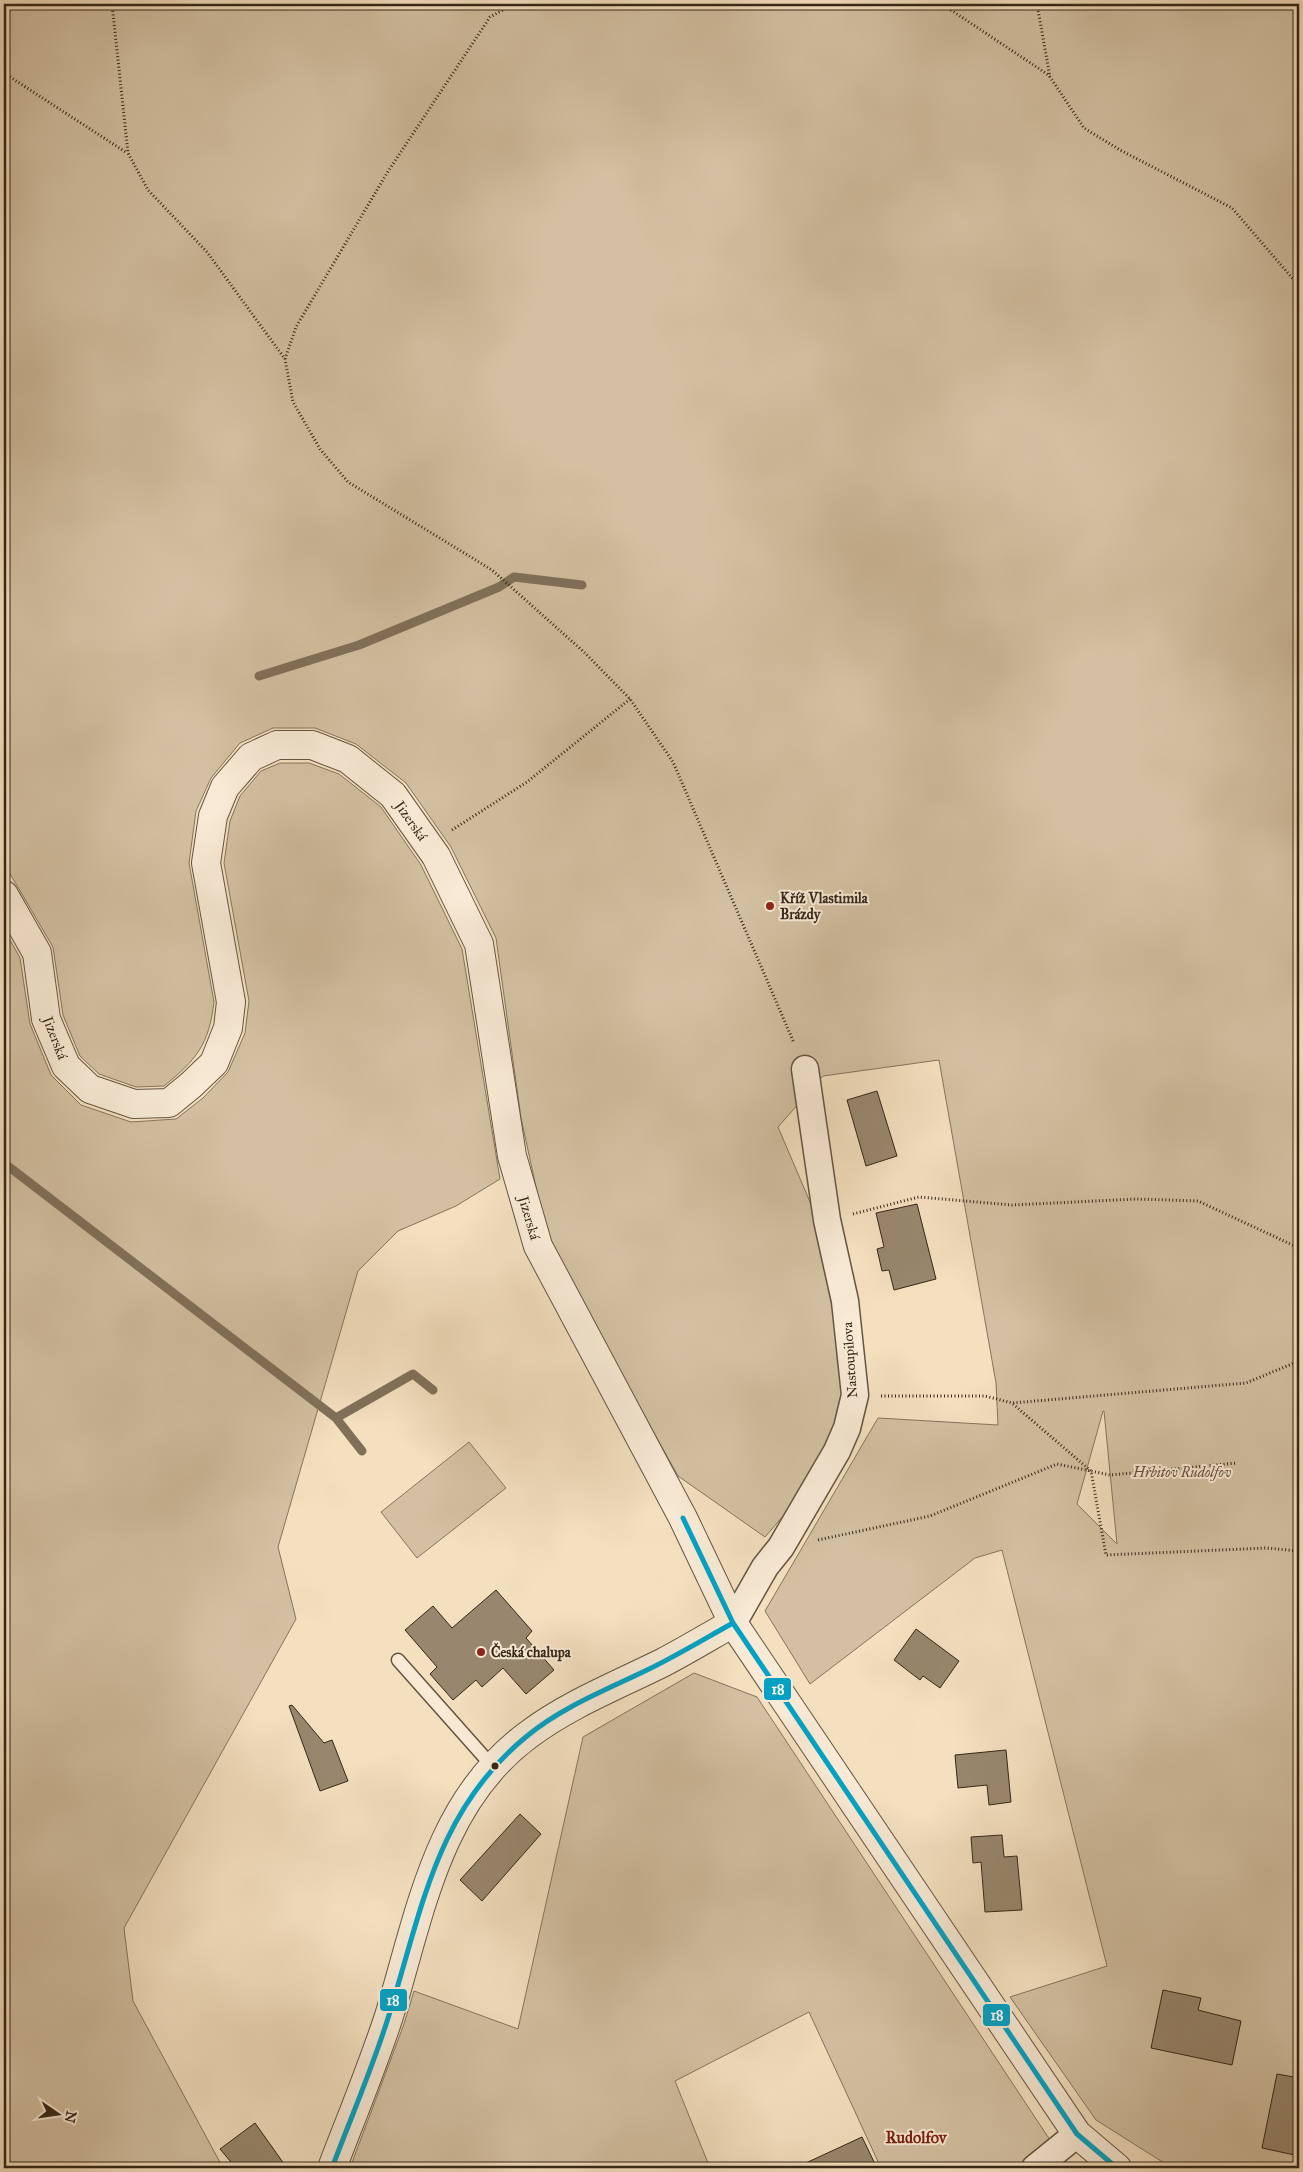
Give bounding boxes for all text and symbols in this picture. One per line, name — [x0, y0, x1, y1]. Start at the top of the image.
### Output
street label: Jizerská — [389, 796, 431, 845]
place label: Kříž Vlastimila Brázdy — [780, 890, 869, 924]
marker: Kříž Vlastimila Brázdy — [764, 900, 776, 912]
street label: Jizerská — [37, 1012, 71, 1062]
street label: Jizerská — [513, 1192, 543, 1242]
street label: Nastoupilova — [839, 1321, 861, 1399]
park label: Hřbitov Rudolfov — [1132, 1464, 1231, 1481]
place label: Česká chalupa — [491, 1642, 572, 1662]
marker: Česká chalupa — [475, 1646, 487, 1658]
line badge: 18 — [763, 1677, 792, 1701]
text: 18 — [772, 1681, 784, 1698]
unlabelled marker — [490, 1761, 500, 1771]
line badge: 18 — [379, 1988, 408, 2012]
text: 18 — [387, 1992, 399, 2009]
line badge: 18 — [982, 2003, 1011, 2027]
text: 18 — [991, 2007, 1003, 2024]
north arrow — [32, 2090, 82, 2140]
text: N — [61, 2109, 80, 2125]
district label: Rudolfov — [885, 2128, 948, 2147]

